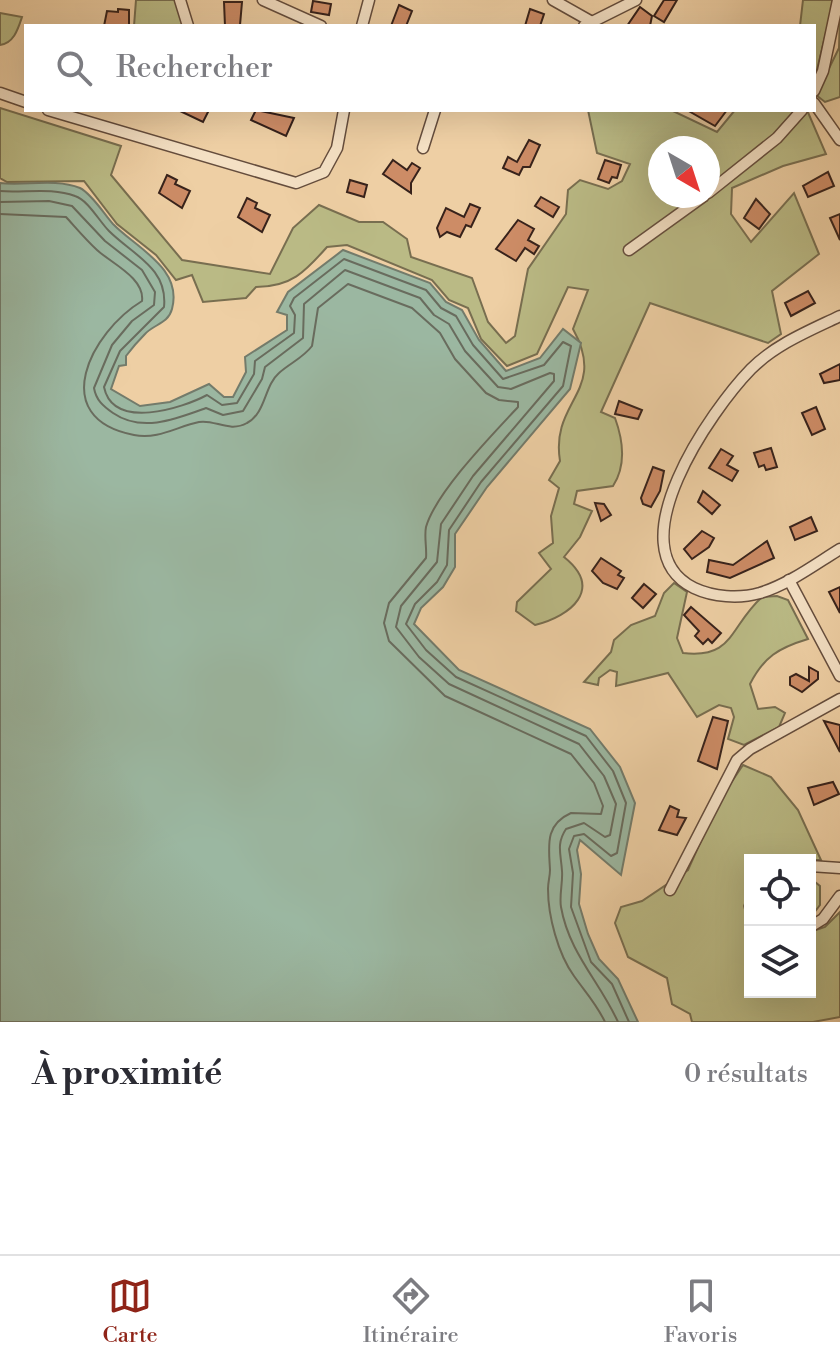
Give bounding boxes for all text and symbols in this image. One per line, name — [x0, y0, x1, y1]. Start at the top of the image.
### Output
search box — [24, 24, 816, 112]
icon: search — [52, 46, 96, 90]
text: Rechercher — [116, 49, 273, 87]
north arrow — [648, 136, 720, 208]
map controls — [744, 854, 816, 998]
button: locate — [744, 854, 816, 926]
button: layers — [744, 926, 816, 998]
text: À proximité — [32, 1053, 222, 1095]
text: 0 résultats — [684, 1058, 808, 1090]
tab: Carte — [103, 1274, 158, 1349]
tab: Itinéraire — [363, 1274, 459, 1349]
tab: Favoris — [664, 1274, 737, 1349]

